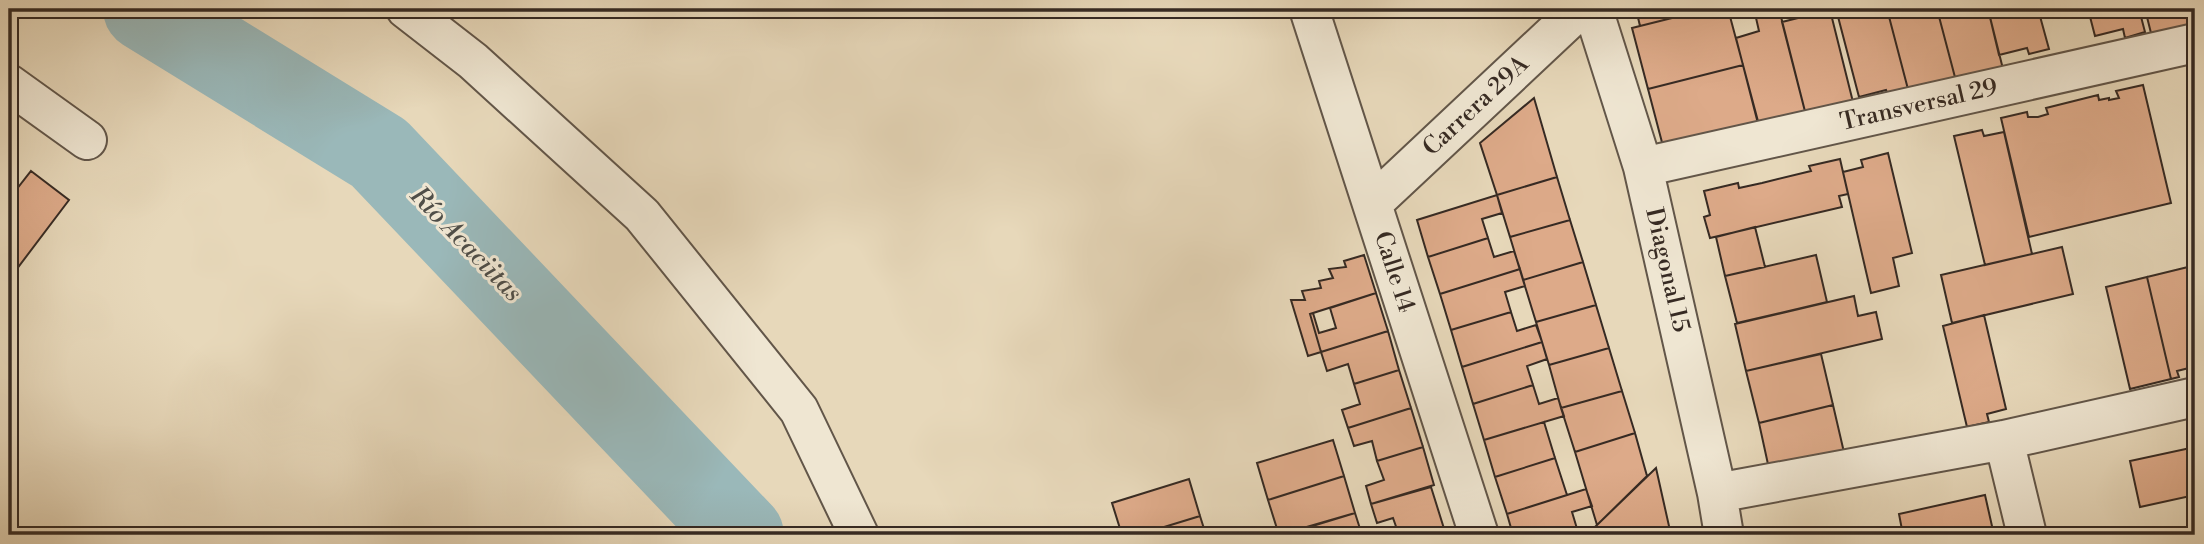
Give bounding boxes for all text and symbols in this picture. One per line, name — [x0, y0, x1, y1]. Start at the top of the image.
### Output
street label: Carrera 29A — [1417, 49, 1536, 163]
street label: Transversal 29 — [1837, 72, 2001, 138]
water label: Río Acaciitas — [402, 179, 529, 308]
street label: Diagonal 15 — [1638, 205, 1696, 335]
street label: Calle 14 — [1367, 228, 1421, 316]

